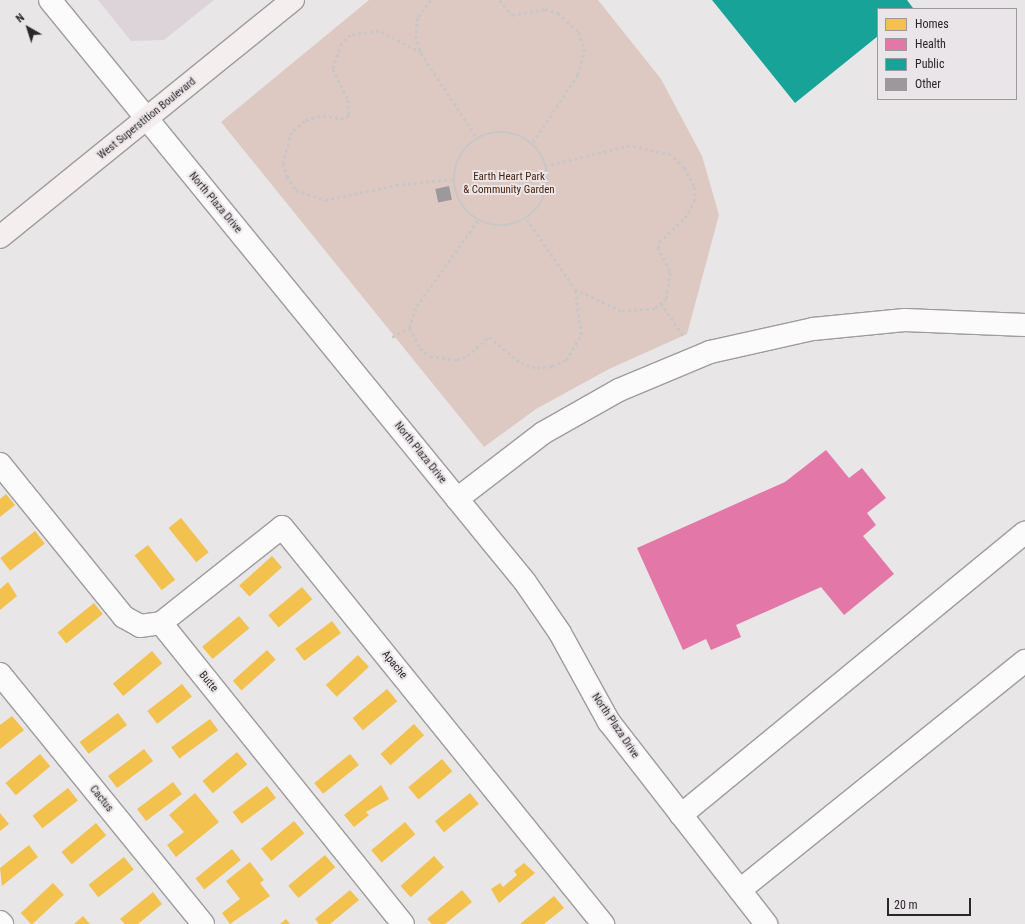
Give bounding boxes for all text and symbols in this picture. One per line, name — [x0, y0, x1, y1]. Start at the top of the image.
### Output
north arrow — [8, 8, 48, 48]
legend — [877, 8, 1017, 100]
text: N — [13, 11, 27, 25]
text: Homes — [915, 17, 949, 31]
text: Health — [915, 37, 946, 51]
text: Public — [915, 57, 944, 71]
street label: West Superstition Boulevard — [95, 75, 199, 163]
text: Other — [915, 77, 941, 91]
street label: North Plaza Drive — [186, 170, 244, 236]
park label: Earth Heart Park & Community Garden — [463, 171, 555, 197]
street label: North Plaza Drive — [391, 420, 449, 486]
street label: Apache — [379, 648, 409, 682]
street label: Butte — [196, 669, 220, 695]
street label: North Plaza Drive — [588, 691, 642, 761]
street label: Cactus — [86, 783, 116, 815]
scale bar — [889, 890, 973, 916]
text: 20 m — [894, 898, 918, 912]

